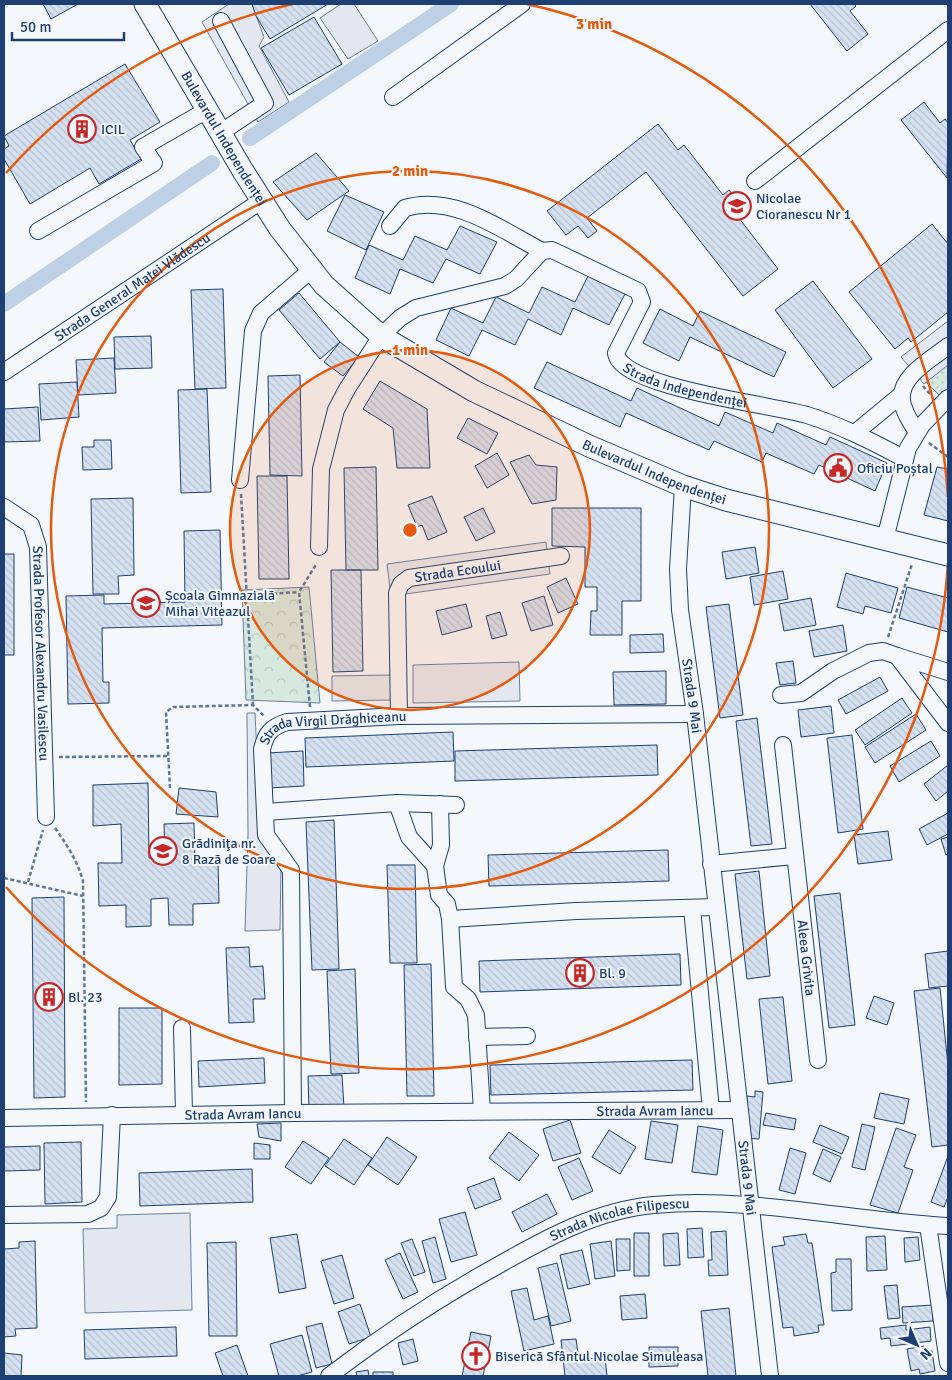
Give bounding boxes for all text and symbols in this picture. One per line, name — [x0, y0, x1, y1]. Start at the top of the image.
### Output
scale bar — [12, 10, 125, 42]
text: 3 min — [576, 15, 612, 33]
text: 50 m — [20, 18, 51, 36]
street label: Bulevardul Independenței — [177, 68, 271, 209]
building icon: ICIL — [67, 114, 97, 144]
place label: ICIL — [101, 121, 125, 138]
text: 2 min — [392, 162, 428, 180]
place label: Nicolae Cioranescu Nr 1 — [756, 190, 851, 223]
school or university icon: Nicolae Cioranescu Nr 1 — [722, 191, 752, 221]
street label: Strada General Matei Vlădescu — [51, 229, 214, 345]
text: 1 min — [392, 341, 428, 359]
street label: Strada Independenței — [620, 359, 748, 412]
street label: Bulevardul Independenței — [579, 436, 728, 509]
public building icon: Oficiu Poștal — [823, 453, 853, 483]
place label: Oficiu Poștal — [857, 460, 933, 477]
centre of rings — [401, 521, 419, 539]
street label: Strada Profesor Alexandru Vasilescu — [29, 546, 52, 761]
street label: Strada Ecoului — [413, 557, 502, 586]
place label: Școala Gimnazială Mihai Viteazul — [165, 587, 275, 620]
school or university icon: Școala Gimnazială Mihai Viteazul — [131, 588, 161, 618]
street label: Strada 9 Mai — [678, 657, 705, 734]
street label: Strada Virgil Drăghiceanu — [256, 708, 406, 747]
place label: Grădiniţa nr. 8 Rază de Soare — [182, 835, 276, 868]
school or university icon: Grădiniţa nr. 8 Rază de Soare — [148, 836, 178, 866]
street label: Aleea Grivita — [793, 919, 819, 997]
building icon: Bl. 9 — [565, 958, 595, 988]
place label: Bl. 9 — [599, 965, 626, 982]
building icon: Bl. 23 — [34, 982, 64, 1012]
place label: Bl. 23 — [68, 989, 102, 1006]
street label: Strada Avram Iancu — [597, 1102, 713, 1120]
street label: Strada Avram Iancu — [184, 1105, 301, 1124]
street label: Strada 9 Mai — [734, 1139, 760, 1216]
street label: Strada Nicolae Filipescu — [547, 1195, 690, 1245]
north arrow — [892, 1320, 942, 1370]
church icon: Biserică Sfântul Nicolae Simuleasa — [461, 1341, 491, 1371]
text: N — [916, 1344, 935, 1363]
place label: Biserică Sfântul Nicolae Simuleasa — [495, 1348, 703, 1365]

